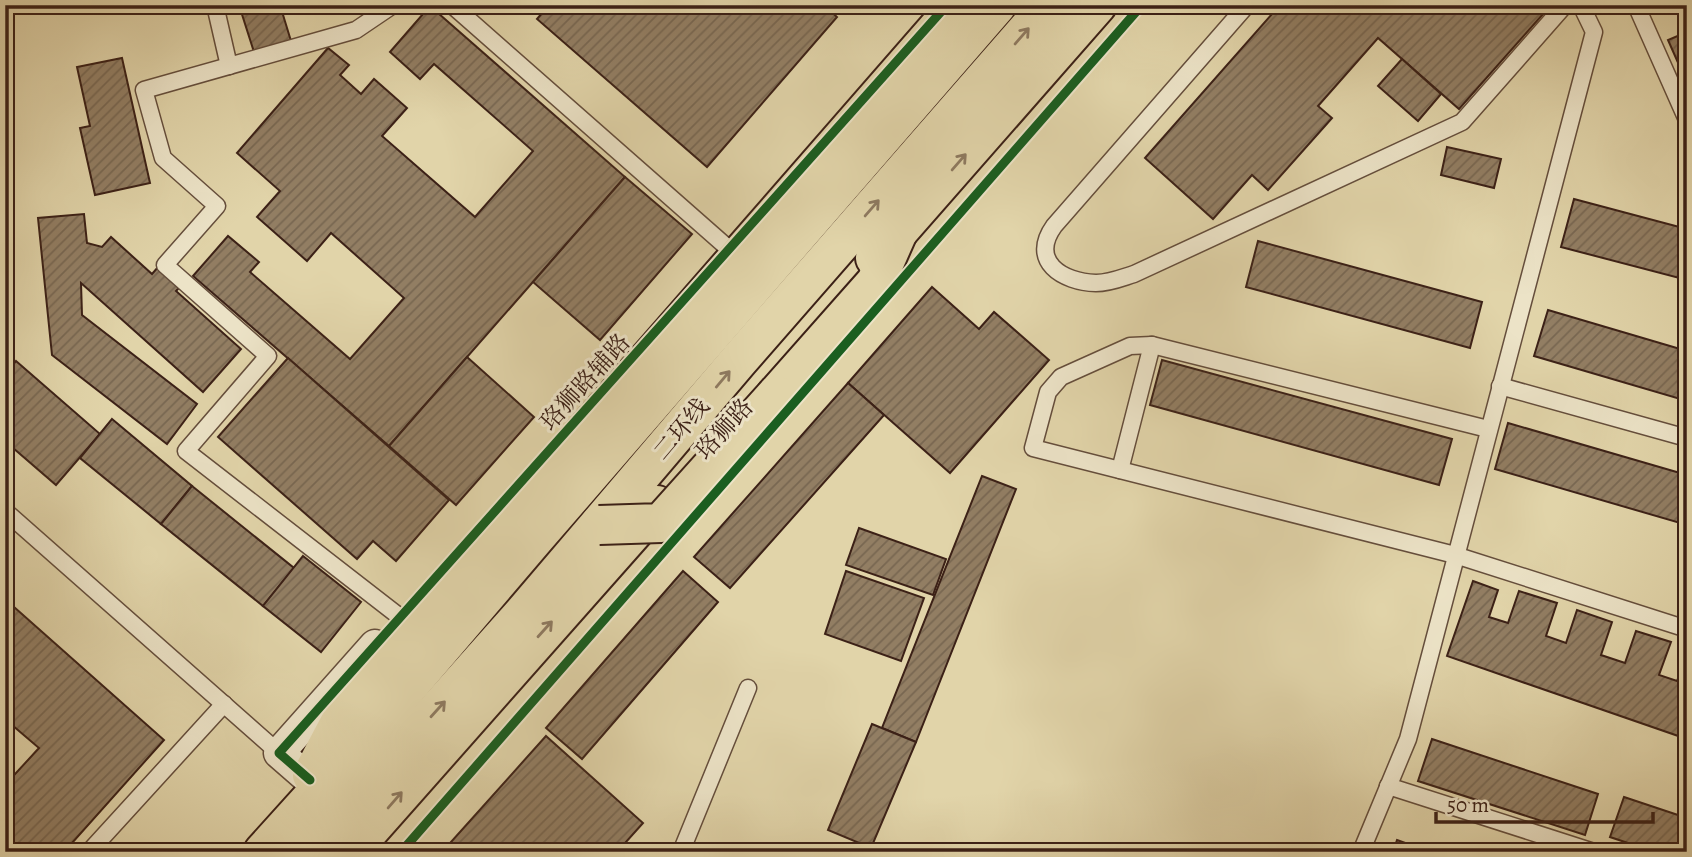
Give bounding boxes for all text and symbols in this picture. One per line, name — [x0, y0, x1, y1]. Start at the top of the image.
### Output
one-way arrow — [1014, 28, 1030, 46]
one-way arrow — [951, 153, 967, 171]
one-way arrow — [864, 199, 880, 217]
street label: 珞狮路辅路 — [533, 327, 637, 437]
one-way arrow — [715, 371, 731, 389]
street label: 二环线 — [646, 391, 716, 467]
street label: 珞狮路 — [688, 392, 760, 466]
one-way arrow — [537, 621, 553, 639]
one-way arrow — [430, 700, 446, 718]
scale bar — [1436, 780, 1654, 824]
text: 50 m — [1447, 791, 1489, 819]
one-way arrow — [387, 792, 403, 810]

